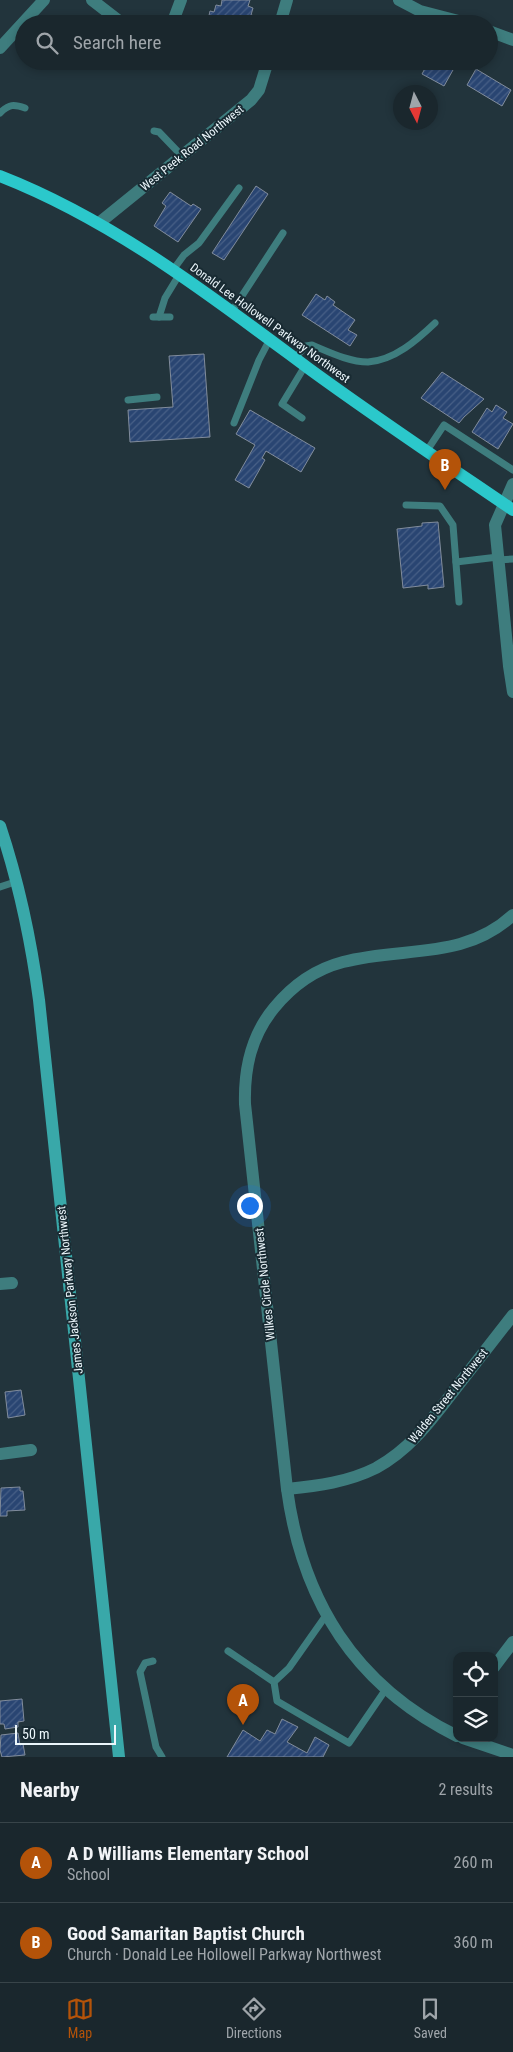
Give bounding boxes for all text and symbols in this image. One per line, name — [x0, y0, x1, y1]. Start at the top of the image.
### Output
search box — [15, 15, 498, 70]
icon: search — [33, 29, 61, 57]
text: Search here — [73, 31, 161, 54]
north arrow — [393, 85, 438, 130]
street label: West Peek Road Northwest — [138, 102, 247, 194]
street label: Donald Lee Hollowell Parkway Northwest — [187, 260, 353, 386]
pin: B — [429, 449, 461, 490]
your location — [237, 1193, 263, 1219]
street label: James Jackson Parkway Northwest — [54, 1205, 86, 1375]
street label: Wilkes Circle Northwest — [252, 1227, 278, 1341]
street label: Walden Street Northwest — [406, 1346, 491, 1446]
map controls — [453, 1652, 498, 1742]
button: locate — [453, 1652, 498, 1697]
pin: A — [227, 1684, 259, 1725]
button: layers — [453, 1697, 498, 1742]
scale bar — [15, 1722, 116, 1745]
text: 50 m — [22, 1726, 50, 1742]
text: Nearby — [20, 1778, 79, 1802]
text: 2 results — [438, 1780, 493, 1799]
text: A D Williams Elementary School — [67, 1842, 309, 1865]
text: A — [31, 1853, 41, 1872]
text: 260 m — [454, 1853, 493, 1872]
text: School — [67, 1865, 110, 1884]
text: Good Samaritan Baptist Church — [67, 1922, 305, 1945]
text: B — [32, 1933, 40, 1952]
text: 360 m — [454, 1933, 493, 1952]
text: Church · Donald Lee Hollowell Parkway Northwest — [67, 1945, 381, 1964]
tab: Map — [66, 1995, 94, 2041]
tab: Directions — [226, 1995, 282, 2041]
tab: Saved — [414, 1995, 447, 2041]

